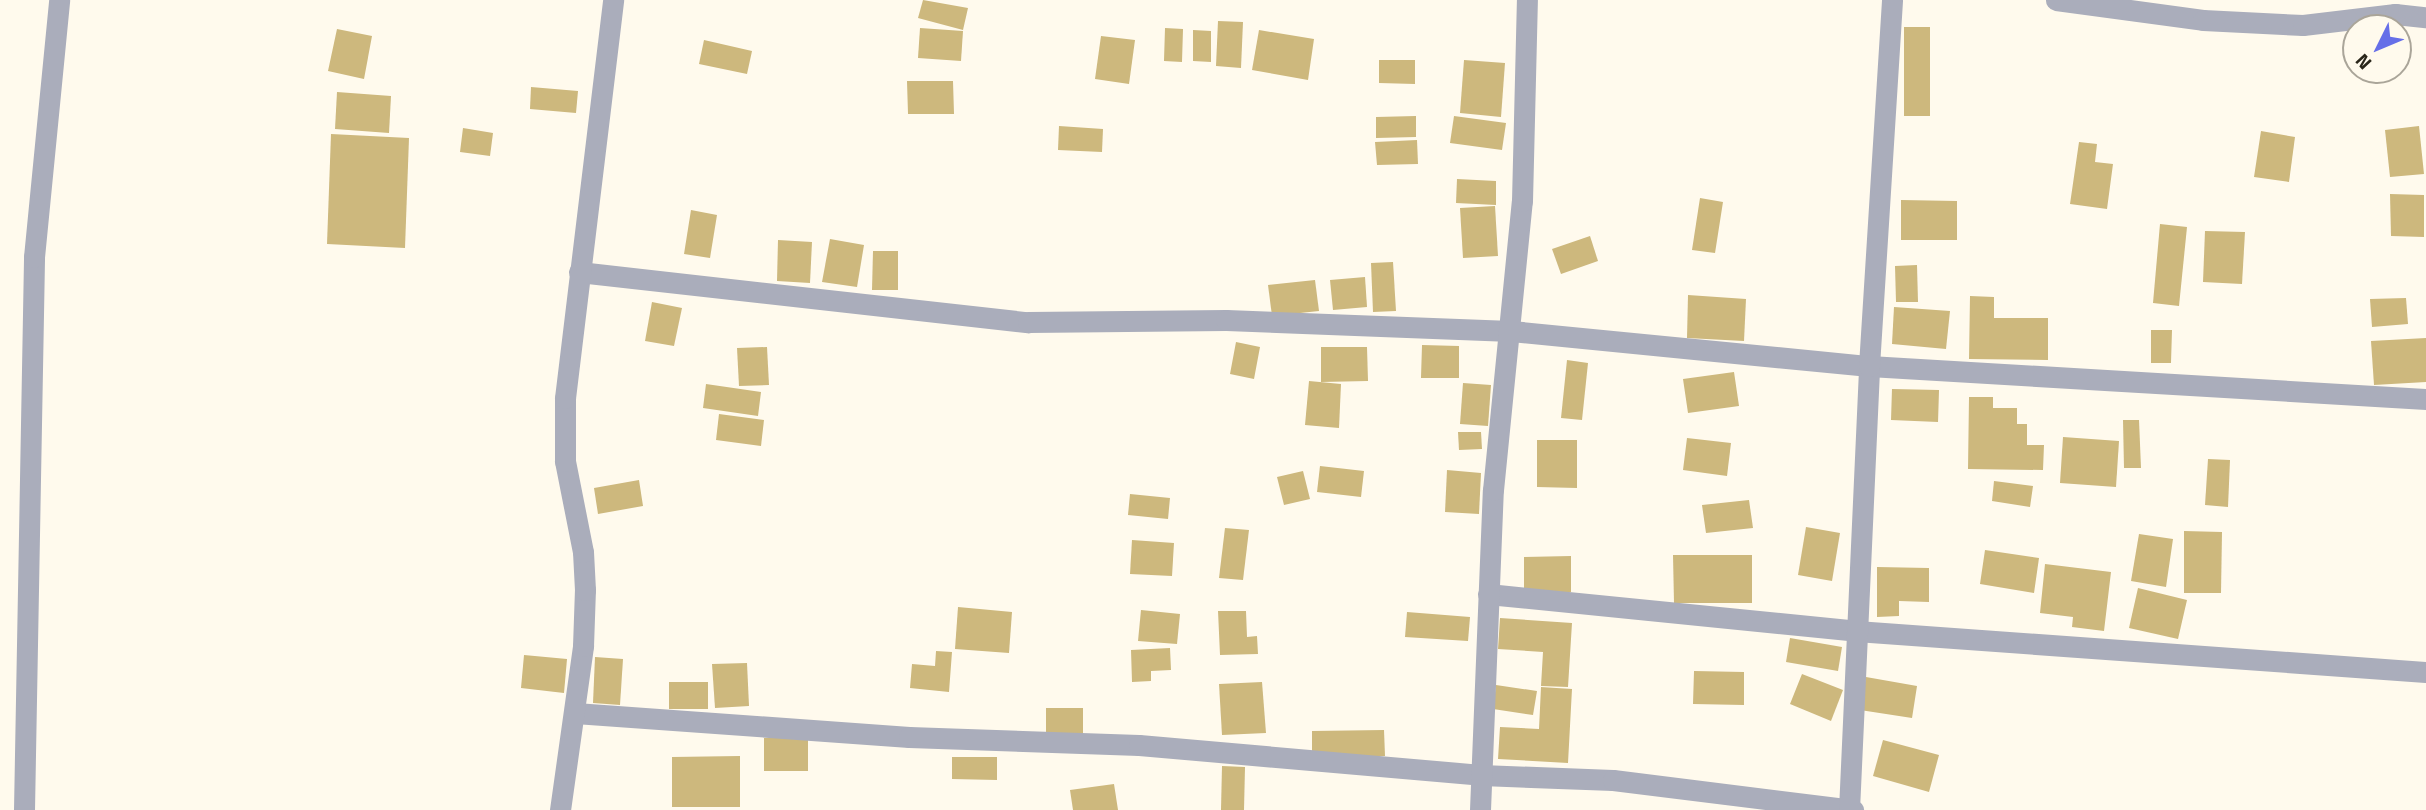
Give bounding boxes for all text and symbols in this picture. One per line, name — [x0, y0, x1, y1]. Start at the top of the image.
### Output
north arrow — [2342, 14, 2412, 84]
text: N — [2348, 48, 2378, 77]

